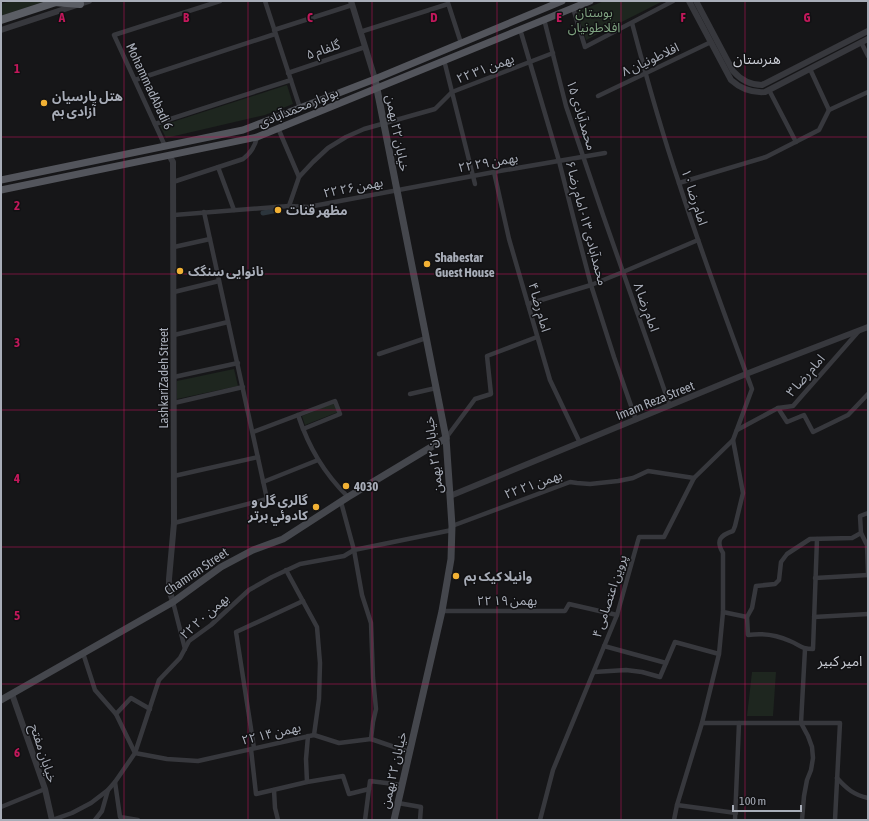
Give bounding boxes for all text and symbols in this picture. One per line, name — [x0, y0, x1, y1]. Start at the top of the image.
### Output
park label: بوستان افلاطونیان — [568, 5, 620, 36]
text: A — [58, 10, 66, 25]
text: B — [183, 10, 190, 25]
text: C — [307, 10, 313, 25]
text: D — [430, 10, 438, 25]
text: E — [556, 10, 562, 25]
text: F — [680, 10, 686, 25]
text: G — [804, 10, 811, 25]
street label: گلفام ۵ — [304, 36, 343, 64]
street label: افلاطونیان ۸ — [619, 40, 682, 80]
street label: MohammadAbadi 6 — [123, 41, 176, 132]
street label: ۲۲ بهمن ۳۱ — [454, 51, 516, 87]
district label: هنرستان — [733, 51, 781, 68]
text: 1 — [14, 61, 20, 76]
street label: محمدآبادی ۱۵ — [563, 78, 599, 153]
street label: بولوار محمدآبادی — [256, 85, 341, 131]
place label: هتل پارسیان آزادی بم — [52, 89, 123, 122]
street label: خیابان ۲۲ بهمن — [382, 93, 412, 173]
marker: هتل پارسیان آزادی بم — [39, 98, 49, 108]
street label: ۲۲ بهمن ۲۹ — [457, 150, 519, 176]
street label: محمدآبادی ۱۳- امام رضا ۶ — [561, 159, 610, 288]
street label: امام رضا ۱۰ — [676, 167, 711, 228]
street label: ۲۲ بهمن ۲۶ — [322, 174, 384, 202]
text: 2 — [14, 198, 20, 213]
place label: مظهر قنات — [286, 203, 348, 218]
marker: مظهر قنات — [273, 205, 283, 215]
place label: Shabestar Guest House — [435, 250, 495, 280]
marker: Shabestar Guest House — [422, 259, 432, 269]
place label: نانوایی سنگک — [188, 264, 264, 279]
marker: نانوایی سنگک — [175, 266, 185, 276]
street label: امام رضا ۴ — [523, 281, 554, 334]
street label: امام رضا ۸ — [629, 281, 662, 334]
street label: LashkariZadeh Street — [156, 327, 171, 429]
text: 3 — [14, 335, 20, 350]
street label: امام رضا ۳ — [783, 351, 829, 401]
street label: Imam Reza Street — [614, 378, 697, 423]
street label: خیابان ۲۲ بهمن — [421, 415, 447, 495]
street label: ۲۲ بهمن ۲۱ — [502, 467, 564, 503]
text: 4 — [13, 471, 20, 486]
place label: 4030 — [353, 479, 378, 494]
marker: 4030 — [341, 481, 351, 491]
place label: گالري گل و كادوئي برتر — [247, 493, 308, 526]
marker: گالري گل و كادوئي برتر — [311, 502, 321, 512]
street label: Chamran Street — [161, 544, 231, 598]
street label: پروین اعتصامی ۴ — [589, 553, 632, 640]
place label: وانیلا کیک بم — [464, 569, 532, 587]
marker: وانیلا کیک بم — [451, 571, 461, 581]
street label: ۲۲ بهمن ۲۰ — [177, 591, 232, 643]
street label: ۲۲ بهمن ۱۹ — [477, 593, 537, 609]
text: 5 — [14, 608, 20, 623]
district label: امیر کبیر — [817, 653, 862, 670]
street label: ۲۲ بهمن ۱۴ — [240, 719, 302, 749]
street label: خیابان مفتح — [24, 722, 60, 786]
street label: خیابان ۲۲ بهمن — [377, 730, 411, 810]
text: 6 — [14, 745, 20, 760]
scale bar — [733, 787, 801, 813]
text: 100 m — [739, 794, 766, 808]

